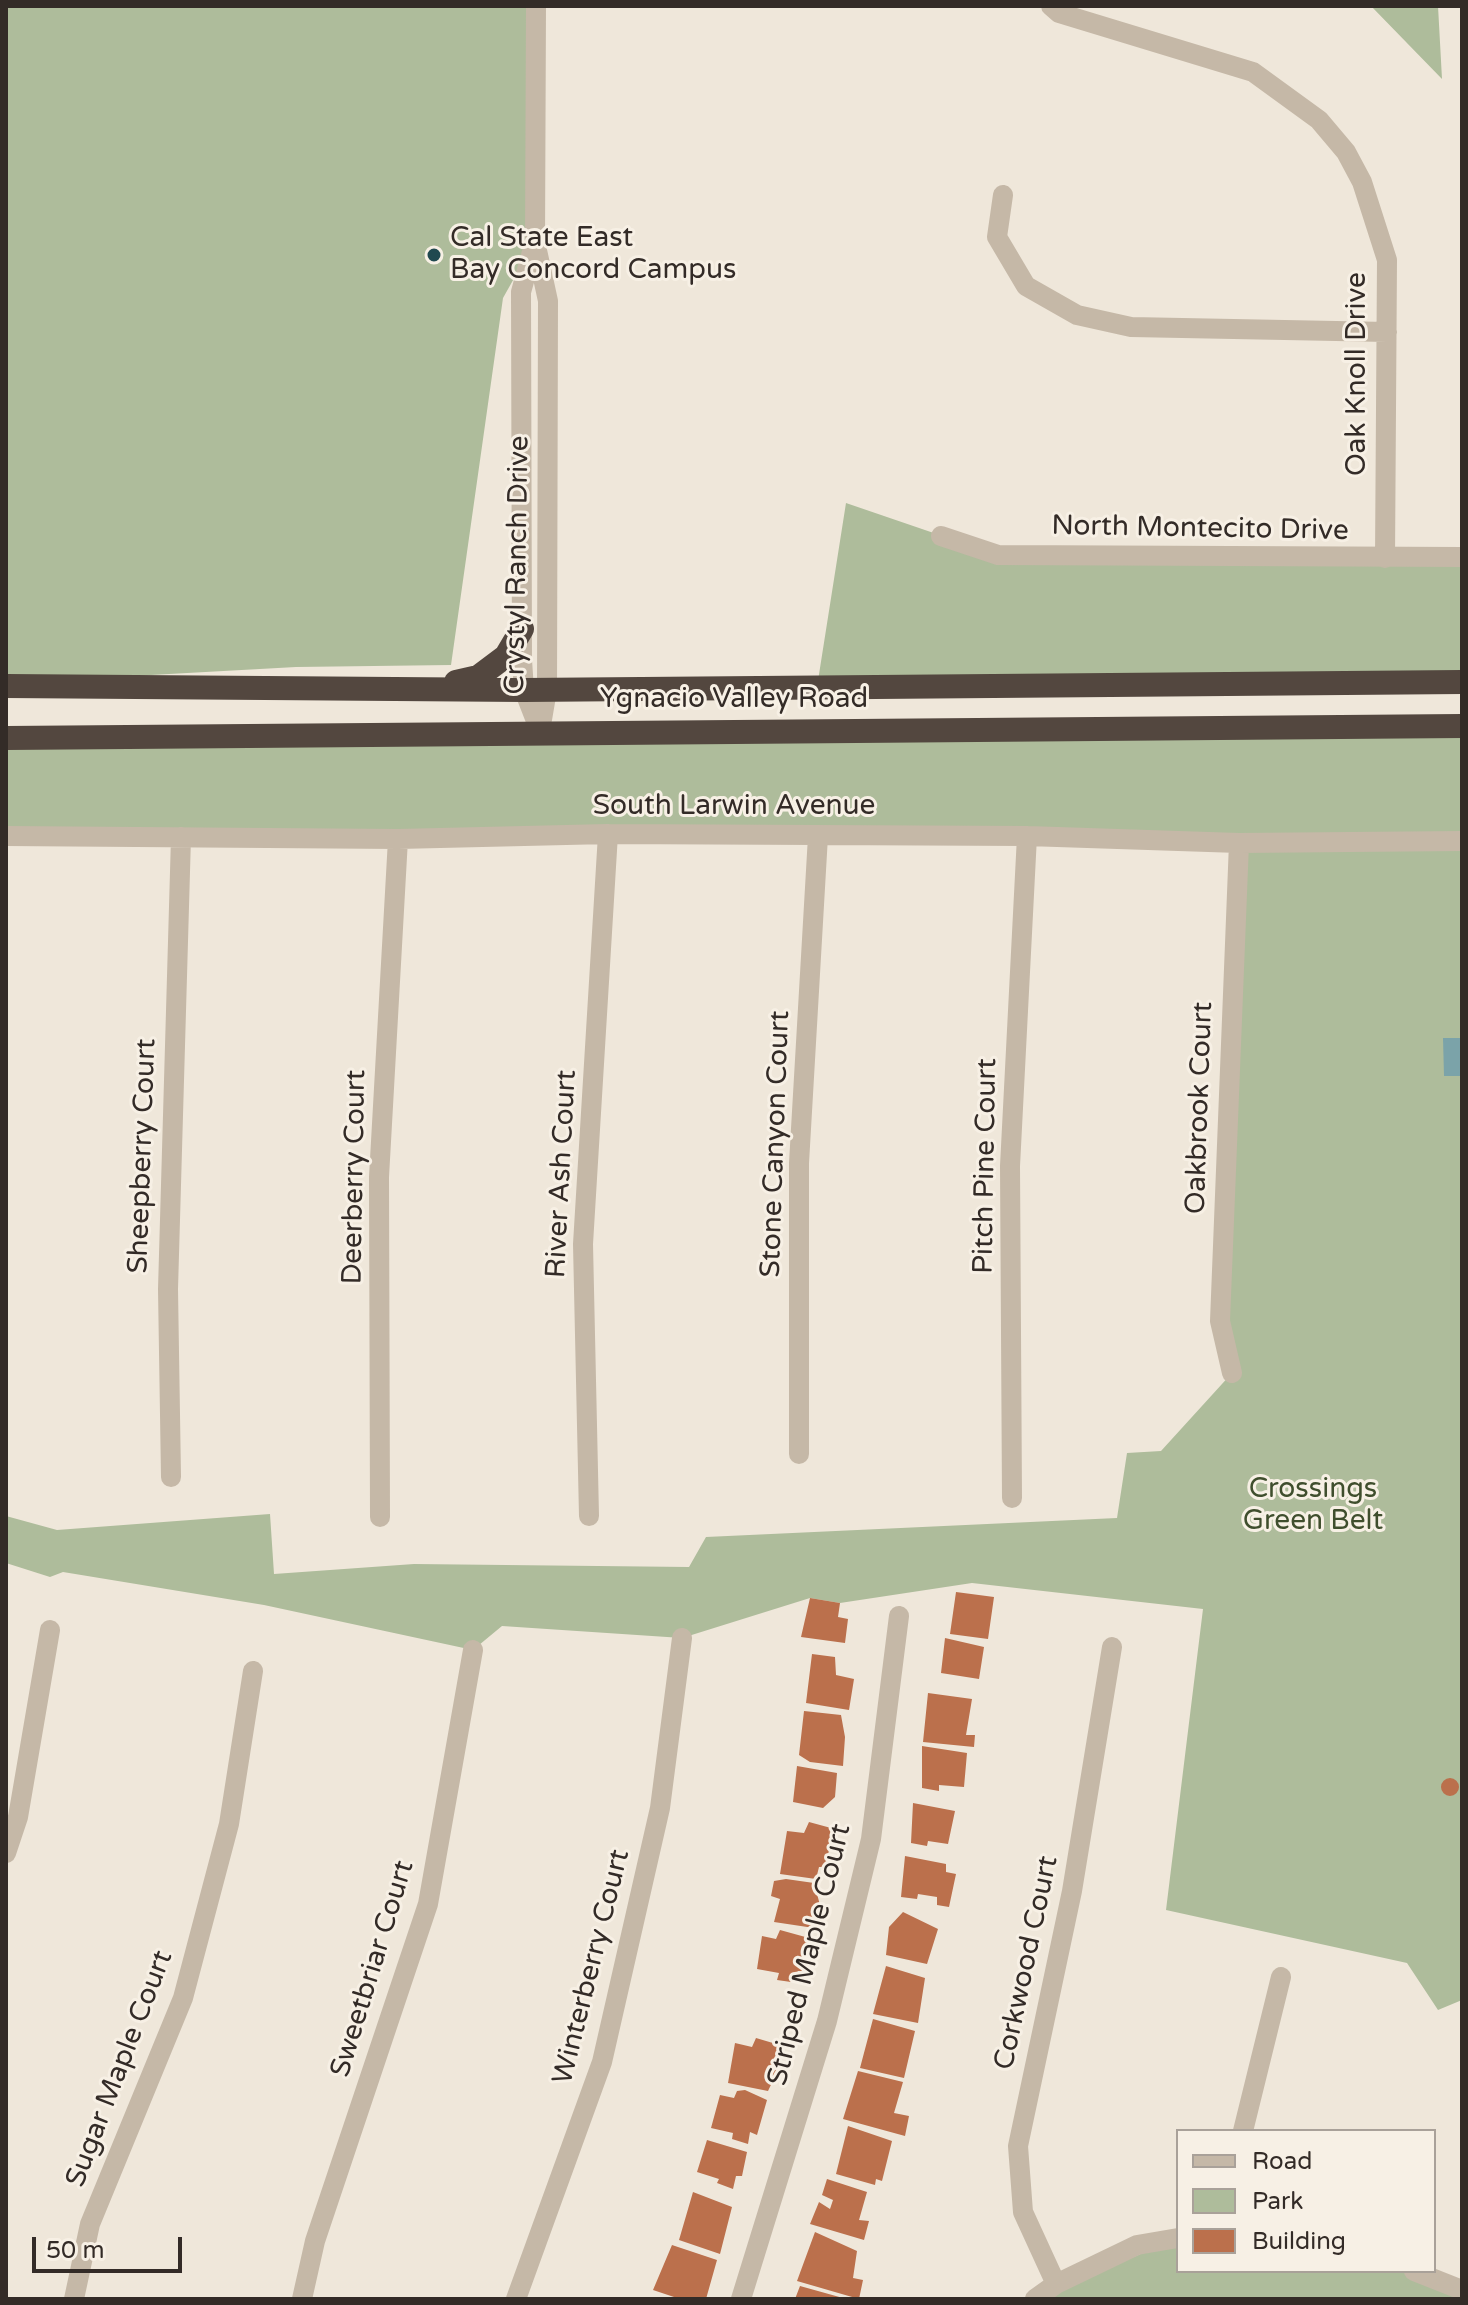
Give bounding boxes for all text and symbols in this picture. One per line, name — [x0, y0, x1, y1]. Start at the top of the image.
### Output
place label: Cal State East Bay Concord Campus — [450, 222, 736, 288]
marker: Cal State East Bay Concord Campus — [425, 246, 443, 264]
street label: Oak Knoll Drive — [1341, 272, 1375, 476]
street label: Crystyl Ranch Drive — [499, 435, 537, 695]
street label: North Montecito Drive — [1051, 510, 1349, 548]
street label: Ygnacio Valley Road — [600, 683, 868, 717]
street label: South Larwin Avenue — [593, 790, 875, 824]
street label: Oakbrook Court — [1180, 1001, 1220, 1215]
street label: Stone Canyon Court — [755, 1010, 797, 1278]
street label: Sheepberry Court — [122, 1038, 164, 1274]
street label: Pitch Pine Court — [967, 1058, 1005, 1274]
street label: Deerberry Court — [336, 1069, 374, 1285]
street label: River Ash Court — [540, 1069, 584, 1279]
park label: Crossings Green Belt — [1243, 1473, 1383, 1539]
street label: Striped Maple Court — [761, 1821, 859, 2089]
street label: Winterberry Court — [547, 1846, 637, 2088]
street label: Corkwood Court — [988, 1853, 1066, 2073]
street label: Sweetbriar Court — [324, 1857, 422, 2081]
street label: Sugar Maple Court — [59, 1946, 181, 2192]
legend — [1176, 2129, 1436, 2273]
text: Road — [1252, 2147, 1312, 2176]
text: Park — [1252, 2187, 1303, 2216]
scale bar — [36, 2221, 186, 2271]
text: Building — [1252, 2227, 1346, 2256]
text: 50 m — [46, 2236, 104, 2265]

